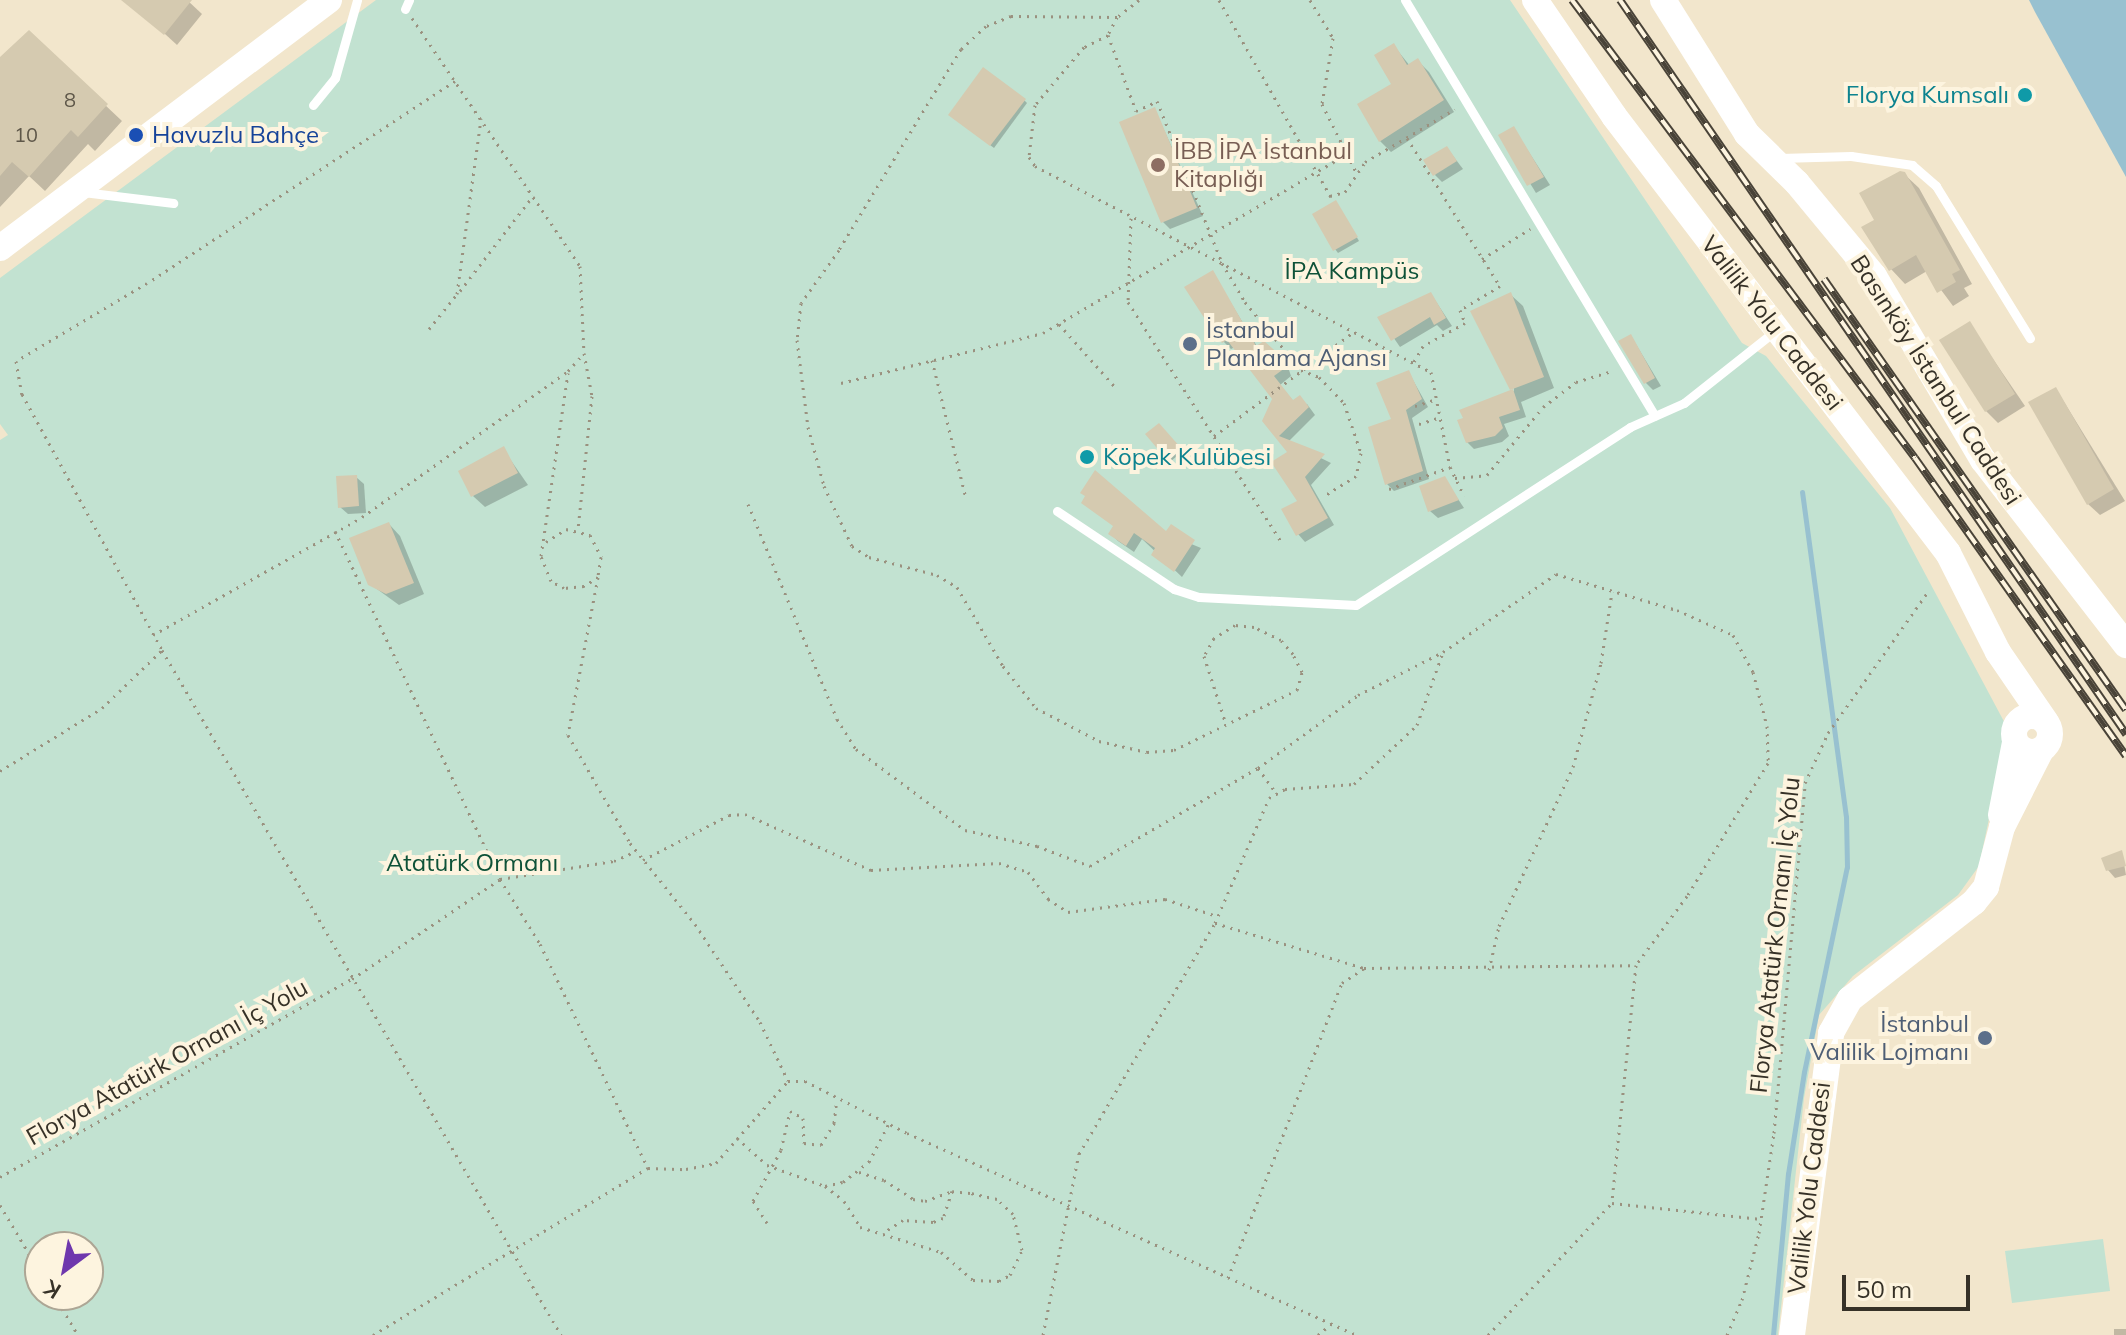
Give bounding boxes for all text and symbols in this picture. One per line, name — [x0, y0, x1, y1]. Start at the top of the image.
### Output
place label: Florya Kumsalı — [1846, 81, 2009, 109]
marker: Florya Kumsalı — [2016, 86, 2034, 104]
house number: 8 — [64, 87, 76, 111]
place label: Havuzlu Bahçe — [152, 121, 319, 149]
house number: 10 — [14, 122, 38, 146]
marker: Havuzlu Bahçe — [127, 126, 145, 144]
place label: İBB İPA İstanbul Kitaplığı — [1174, 137, 1352, 193]
marker: İBB İPA İstanbul Kitaplığı — [1149, 156, 1167, 174]
street label: Valilik Yolu Caddesi — [1695, 230, 1849, 416]
street label: Basınköy İstanbul Caddesi — [1844, 250, 2028, 510]
park label: İPA Kampüs — [1285, 257, 1419, 285]
place label: İstanbul Planlama Ajansı — [1206, 316, 1387, 372]
marker: İstanbul Planlama Ajansı — [1181, 335, 1199, 353]
place label: Köpek Kulübesi — [1103, 443, 1271, 471]
marker: Köpek Kulübesi — [1078, 448, 1096, 466]
street label: Florya Atatürk Ornanı İç Yolu — [1744, 776, 1806, 1094]
park label: Atatürk Ormanı — [386, 849, 558, 877]
street label: Florya Atatürk Ornanı İç Yolu — [21, 972, 313, 1152]
place label: İstanbul Valilik Lojmanı — [1810, 1010, 1969, 1066]
marker: İstanbul Valilik Lojmanı — [1976, 1029, 1994, 1047]
street label: Valilik Yolu Caddesi — [1782, 1080, 1836, 1296]
north arrow — [24, 1231, 104, 1311]
scale bar — [1846, 1259, 1974, 1309]
text: K — [39, 1274, 66, 1305]
text: 50 m — [1856, 1274, 1912, 1304]

